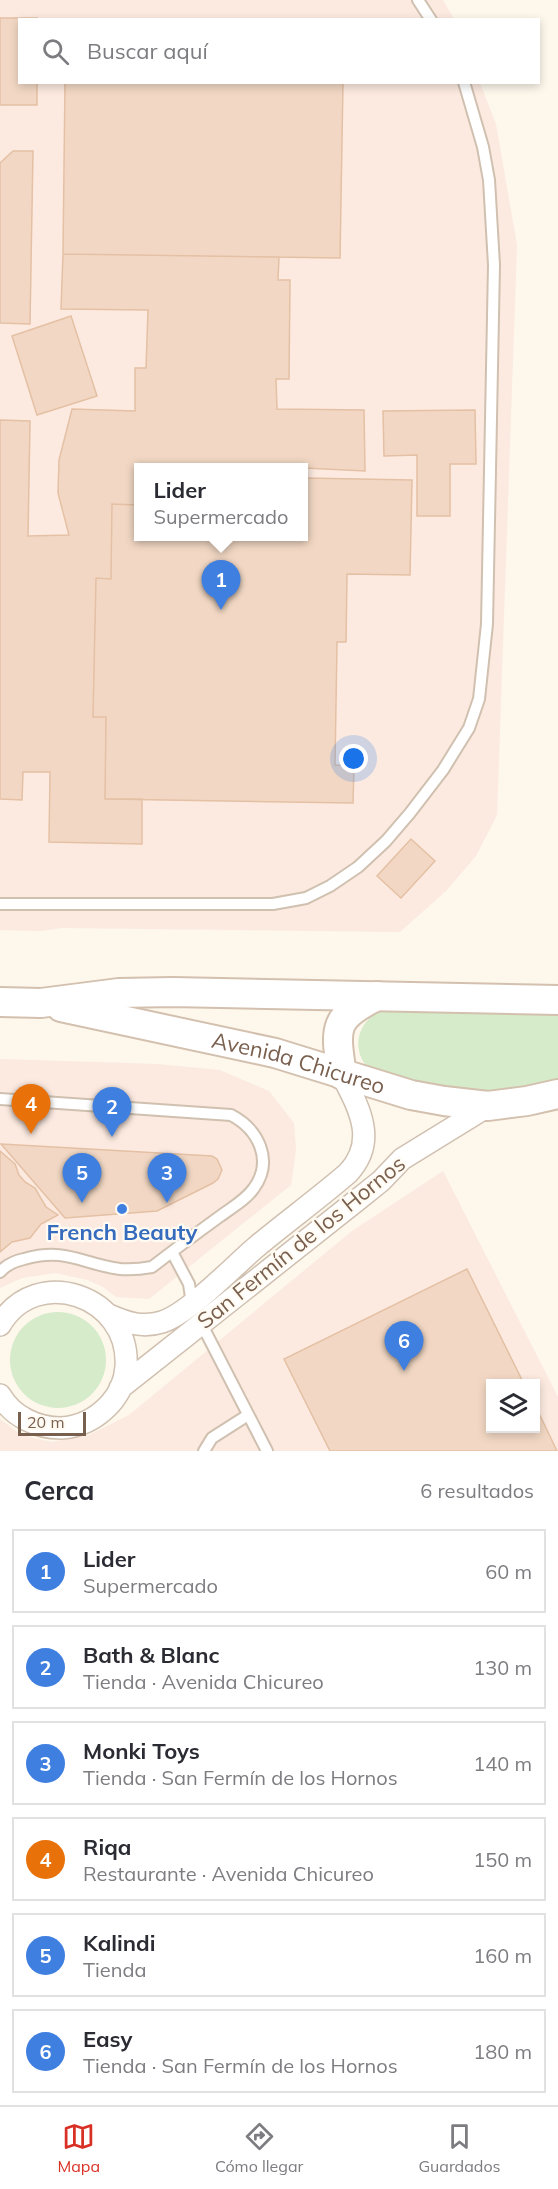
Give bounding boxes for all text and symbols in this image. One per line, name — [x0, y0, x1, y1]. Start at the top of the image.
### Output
search box — [18, 18, 540, 84]
icon: search — [39, 35, 72, 68]
text: Buscar aquí — [87, 37, 208, 65]
popup — [134, 463, 308, 541]
text: Lider — [154, 476, 206, 504]
text: Supermercado — [154, 504, 288, 529]
pin: 1 — [202, 560, 240, 610]
your location — [339, 744, 368, 773]
street label: Avenida Chicureo — [209, 1026, 388, 1100]
pin: 4 — [12, 1084, 51, 1134]
pin: 2 — [92, 1088, 132, 1137]
street label: San Fermín de los Hornos — [191, 1149, 411, 1335]
pin: 5 — [62, 1154, 101, 1203]
pin: 3 — [148, 1154, 186, 1203]
marker: French Beauty — [115, 1202, 129, 1216]
place label: French Beauty — [47, 1218, 198, 1246]
pin: 6 — [384, 1322, 424, 1371]
map controls — [486, 1379, 540, 1433]
button: layers — [486, 1379, 540, 1433]
scale bar — [18, 1409, 86, 1436]
text: 20 m — [27, 1412, 64, 1432]
text: Cerca — [24, 1474, 94, 1507]
text: 6 resultados — [420, 1478, 534, 1503]
text: Lider — [83, 1545, 135, 1573]
text: 1 — [40, 1559, 52, 1584]
text: 60 m — [485, 1559, 532, 1584]
text: Supermercado — [83, 1573, 218, 1598]
text: Bath & Blanc — [83, 1641, 220, 1669]
text: 2 — [40, 1655, 52, 1680]
text: 130 m — [473, 1655, 532, 1680]
text: Tienda · Avenida Chicureo — [83, 1669, 324, 1694]
text: Monki Toys — [83, 1737, 200, 1765]
text: 3 — [40, 1751, 52, 1776]
text: 140 m — [473, 1751, 532, 1776]
text: Tienda · San Fermín de los Hornos — [83, 1765, 398, 1790]
text: Riqa — [83, 1833, 131, 1861]
text: 4 — [40, 1847, 52, 1872]
text: 150 m — [473, 1847, 532, 1872]
text: Restaurante · Avenida Chicureo — [83, 1861, 374, 1886]
text: Kalindi — [83, 1929, 155, 1957]
text: 5 — [40, 1943, 52, 1968]
text: 160 m — [473, 1943, 532, 1968]
text: Tienda — [83, 1957, 146, 1982]
text: Easy — [83, 2025, 132, 2053]
text: 6 — [40, 2039, 52, 2064]
text: 180 m — [473, 2039, 532, 2064]
text: Tienda · San Fermín de los Hornos — [83, 2053, 398, 2078]
tab: Mapa — [58, 2120, 100, 2176]
tab: Cómo llegar — [215, 2120, 303, 2176]
tab: Guardados — [418, 2120, 500, 2176]

